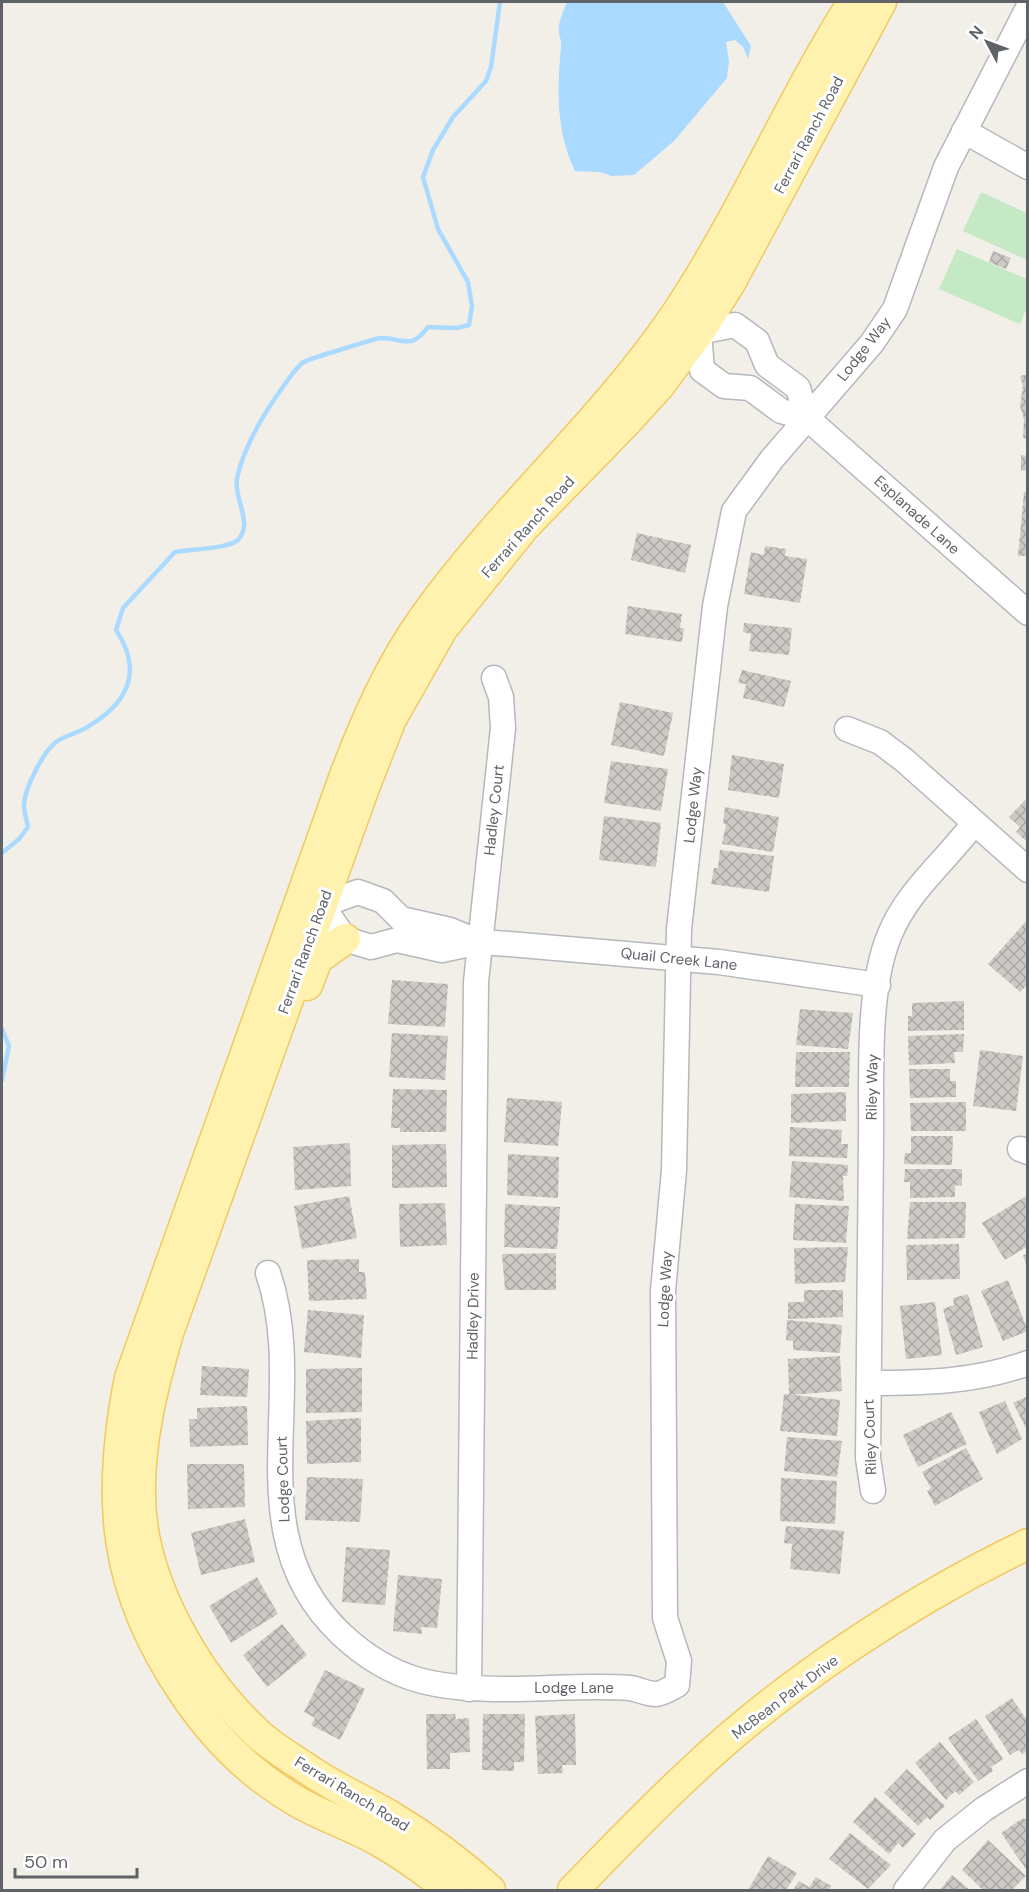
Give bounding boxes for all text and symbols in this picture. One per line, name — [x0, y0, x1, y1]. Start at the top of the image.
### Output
north arrow — [957, 12, 1017, 72]
text: N — [964, 21, 988, 44]
street label: Ferrari Ranch Road — [770, 73, 848, 197]
street label: Lodge Way — [833, 312, 896, 385]
street label: Esplanade Lane — [870, 471, 964, 559]
street label: Ferrari Ranch Road — [477, 472, 579, 582]
street label: Hadley Court — [479, 763, 509, 856]
street label: Lodge Way — [679, 765, 707, 844]
street label: Ferrari Ranch Road — [273, 887, 337, 1017]
street label: Quail Creek Lane — [620, 943, 738, 975]
street label: Riley Way — [861, 1053, 883, 1120]
street label: Lodge Way — [653, 1250, 677, 1328]
street label: Hadley Drive — [462, 1272, 484, 1360]
street label: Riley Court — [859, 1399, 881, 1475]
street label: Lodge Court — [271, 1435, 294, 1522]
street label: McBean Park Drive — [728, 1650, 842, 1744]
street label: Lodge Lane — [534, 1678, 614, 1698]
street label: Ferrari Ranch Road — [291, 1752, 413, 1836]
scale bar — [15, 1841, 136, 1879]
text: 50 m — [24, 1850, 68, 1874]

